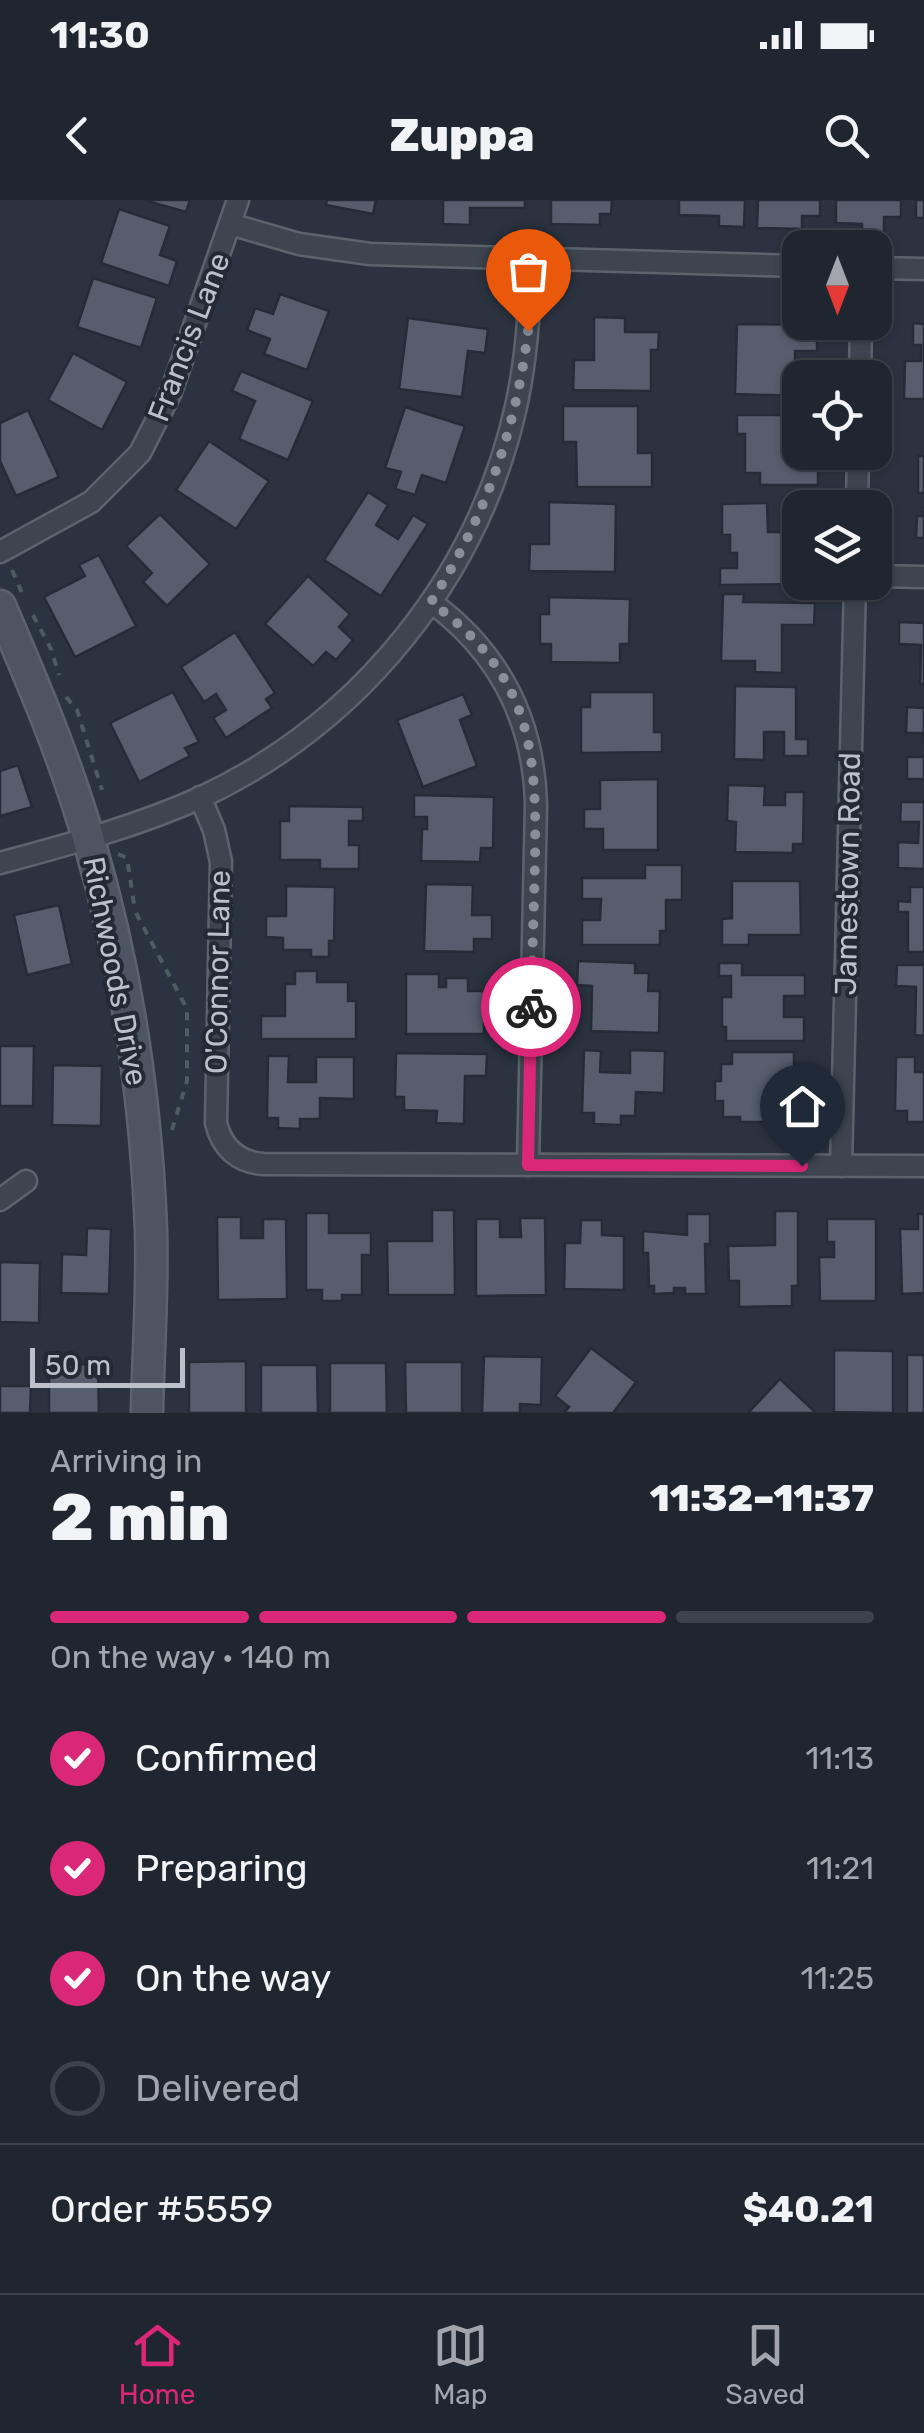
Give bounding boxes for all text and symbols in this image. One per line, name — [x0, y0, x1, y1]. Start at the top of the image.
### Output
text: 11:30 — [50, 12, 150, 58]
icon: back — [50, 108, 105, 163]
icon: search — [819, 108, 874, 163]
text: Zuppa — [389, 109, 535, 162]
pin — [486, 229, 571, 332]
north arrow — [782, 230, 892, 340]
map controls — [782, 230, 892, 600]
icon: bag — [501, 244, 556, 299]
street label: Francis Lane — [140, 248, 238, 426]
button: locate — [782, 360, 892, 470]
button: layers — [782, 490, 892, 600]
street label: Jamestown Road — [828, 752, 868, 996]
street label: Richwoods Drive — [75, 854, 155, 1088]
street label: O'Connor Lane — [198, 870, 238, 1074]
courier — [481, 957, 581, 1057]
icon: bike — [504, 980, 559, 1035]
pin — [760, 1064, 845, 1167]
icon: home — [775, 1079, 830, 1134]
scale bar — [30, 1343, 185, 1388]
text: 50 m — [45, 1349, 111, 1382]
text: Arriving in — [50, 1442, 202, 1480]
text: 11:32–11:37 — [650, 1475, 874, 1521]
text: 2 min — [50, 1479, 230, 1556]
text: On the way · 140 m — [50, 1638, 331, 1676]
icon: check — [50, 1731, 105, 1786]
text: Confirmed — [135, 1735, 318, 1781]
text: 11:13 — [805, 1739, 874, 1777]
icon: check — [50, 1841, 105, 1896]
text: Preparing — [135, 1845, 308, 1891]
text: 11:21 — [806, 1849, 874, 1887]
icon: check — [50, 1951, 105, 2006]
text: On the way — [135, 1955, 331, 2001]
text: 11:25 — [801, 1959, 874, 1997]
text: Delivered — [135, 2065, 300, 2111]
text: Order #5559 — [50, 2186, 273, 2232]
text: $40.21 — [743, 2186, 874, 2232]
tab: Home — [119, 2318, 195, 2411]
tab: Map — [433, 2318, 488, 2411]
tab: Saved — [725, 2318, 805, 2411]

